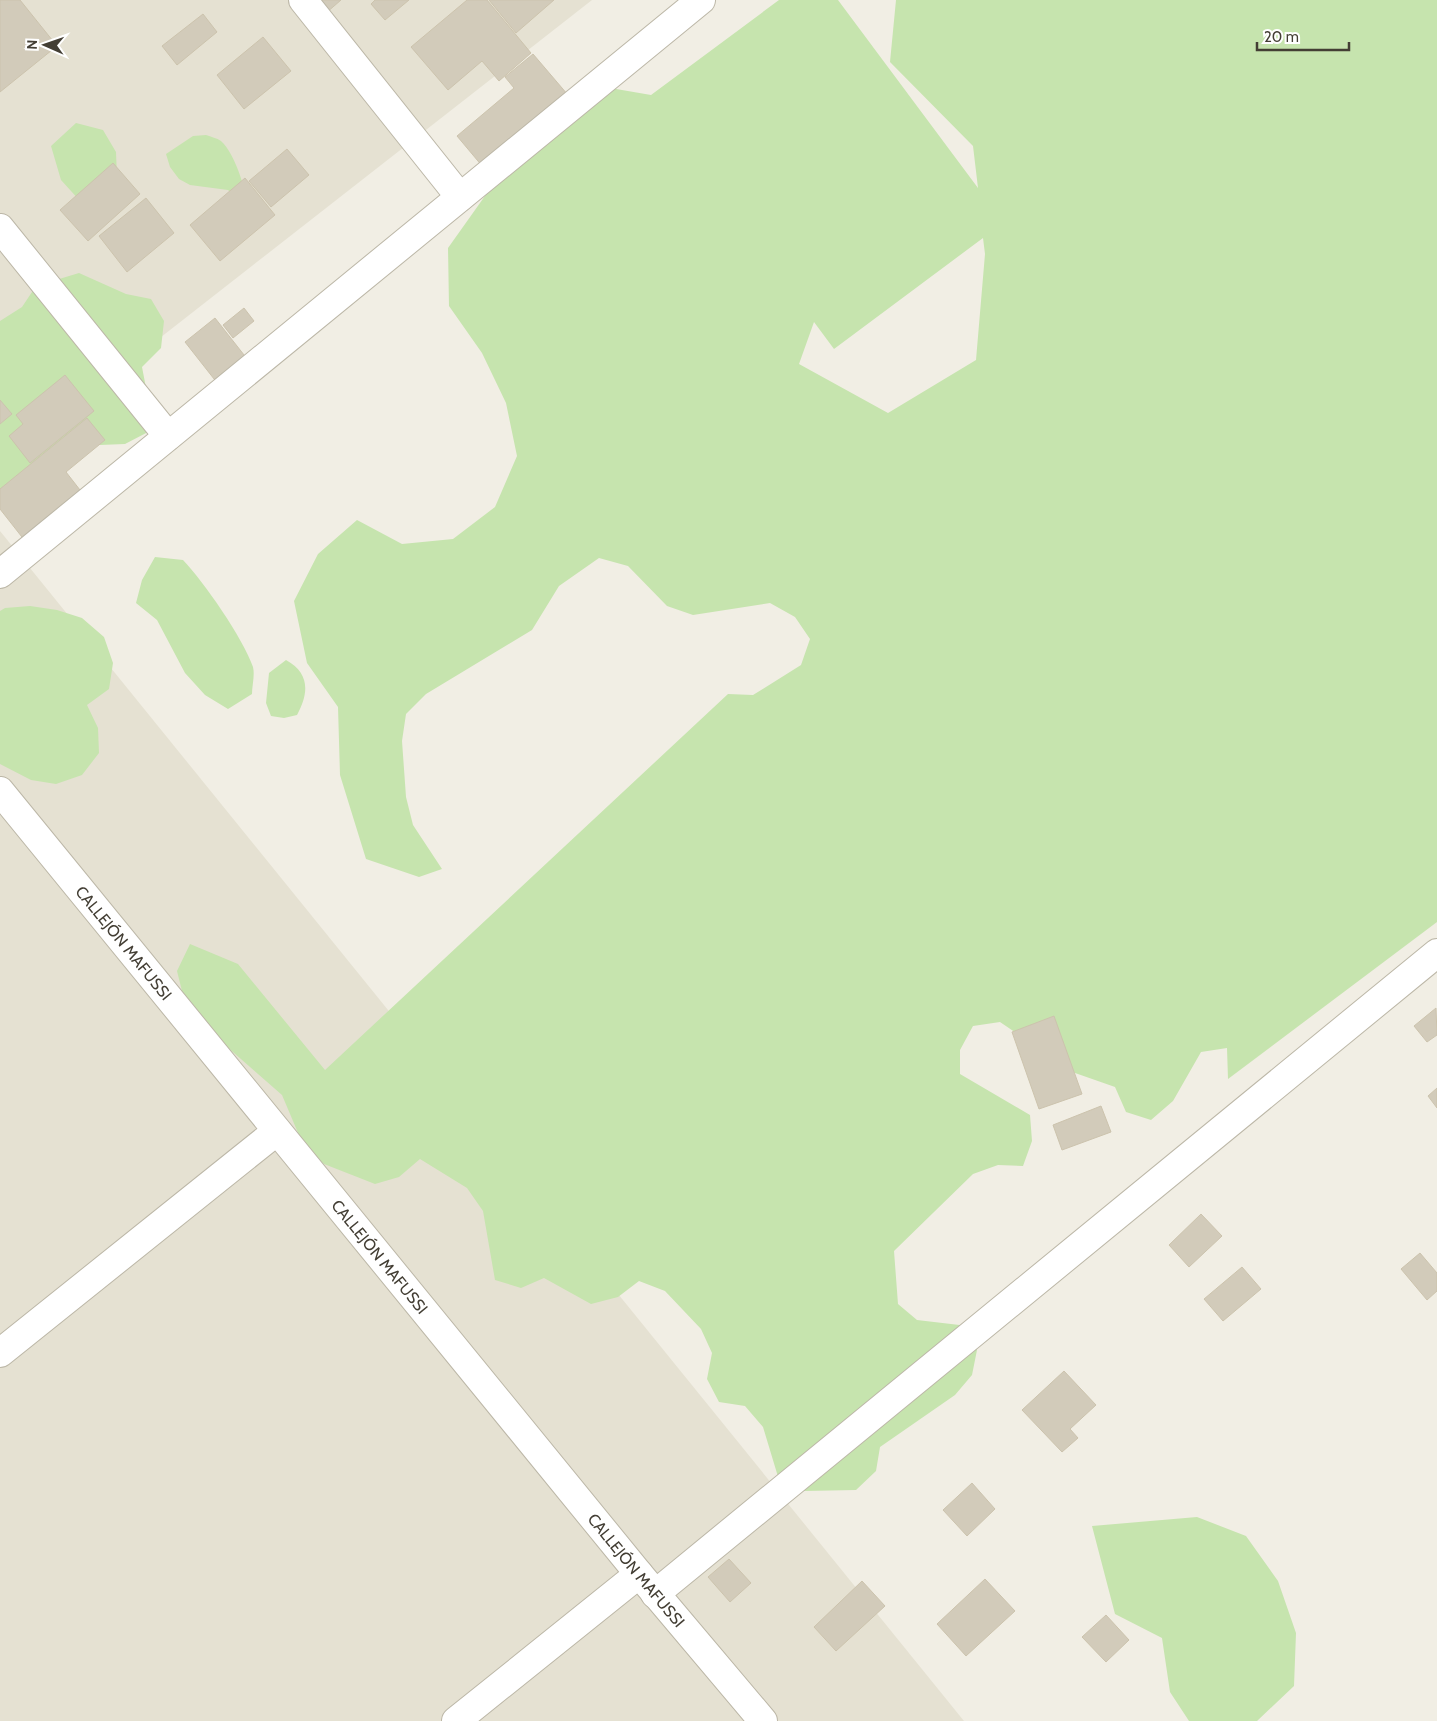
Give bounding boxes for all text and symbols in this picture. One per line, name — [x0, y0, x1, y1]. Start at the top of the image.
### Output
north arrow — [20, 20, 70, 70]
scale bar — [1257, 20, 1350, 52]
text: 20 m — [1264, 28, 1299, 46]
text: N — [23, 39, 41, 50]
street label: CALLEJÓN MAFUSSI — [71, 882, 176, 1004]
street label: CALLEJÓN MAFUSSI — [327, 1196, 432, 1318]
street label: CALLEJÓN MAFUSSI — [584, 1510, 689, 1631]

